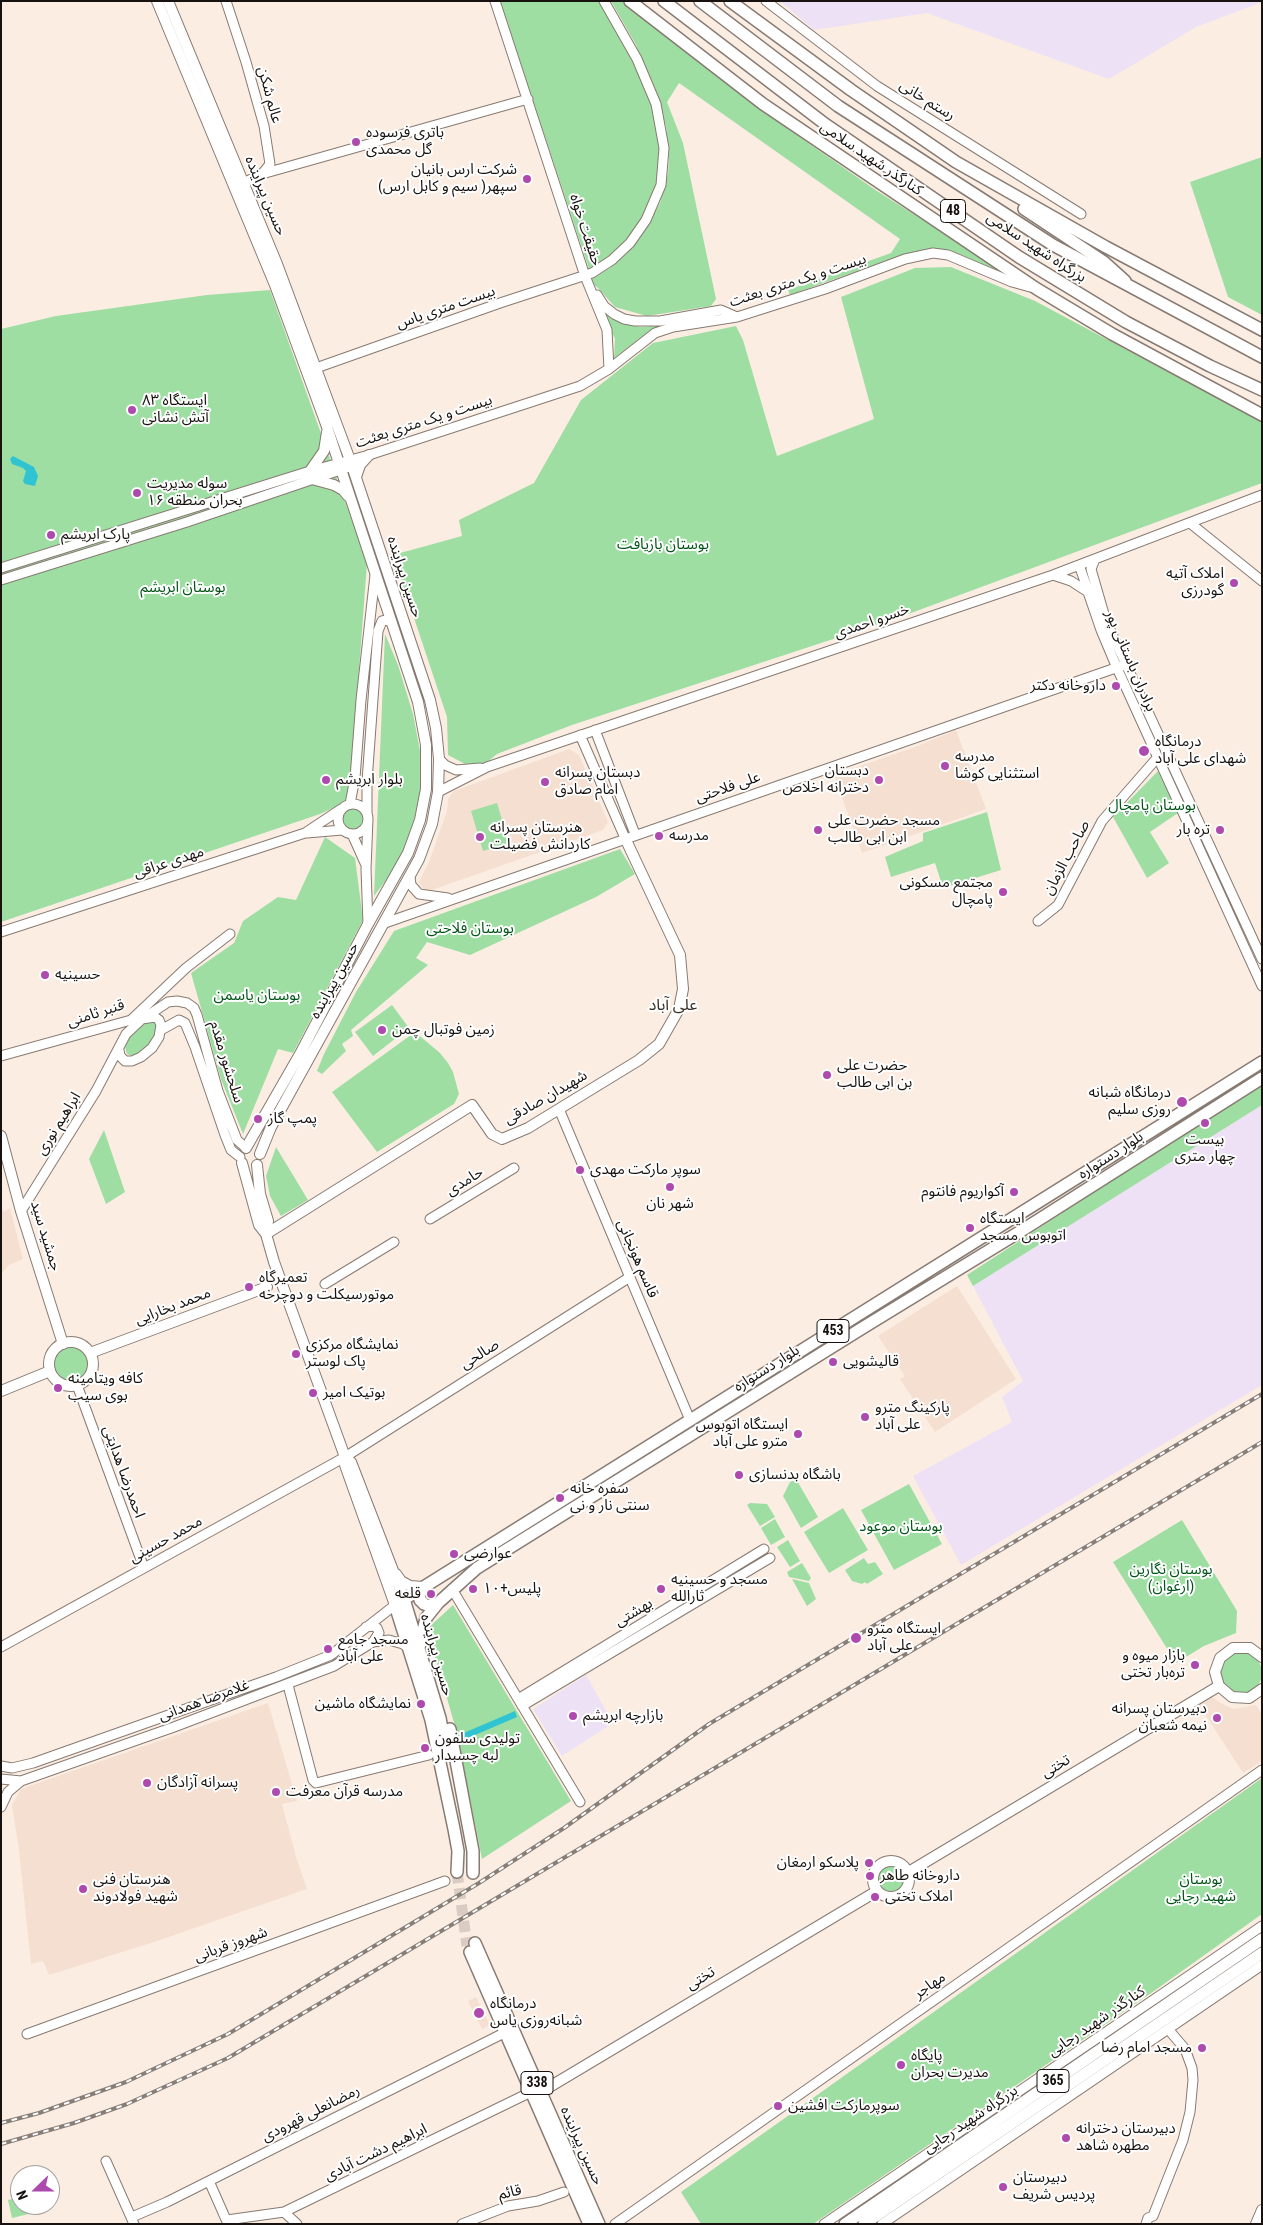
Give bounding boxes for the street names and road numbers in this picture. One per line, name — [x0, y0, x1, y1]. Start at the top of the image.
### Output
street label: عالم شکن — [253, 65, 285, 125]
street label: رستم خانی — [896, 77, 958, 125]
street label: کنارگذر شهید سلامی — [816, 118, 926, 200]
street label: حسین پیراینده — [240, 154, 290, 238]
street label: حقیقت خواه — [565, 192, 605, 268]
road number: 48 — [940, 200, 966, 222]
street label: بزرگراه شهید سلامی — [983, 209, 1089, 287]
street label: بیست و یک متری بعثت — [727, 250, 869, 312]
street label: بیست متری یاس — [394, 283, 498, 333]
street label: بیست و یک متری بعثت — [353, 391, 495, 453]
street label: حسین پیراینده — [382, 534, 426, 620]
street label: خسرو احمدی — [832, 601, 912, 643]
street label: برادران باستانی پور — [1101, 608, 1159, 714]
street label: علی فلاحتی — [693, 768, 763, 808]
street label: صاحب الزمان — [1040, 818, 1094, 898]
street label: مهدی عراقی — [132, 843, 206, 883]
street label: حسین پیراینده — [307, 940, 363, 1022]
street label: قنبر ثامنی — [65, 996, 127, 1032]
street label: سلحشور مقدم — [205, 1019, 247, 1105]
street label: شهیدان صادقی — [501, 1067, 591, 1129]
street label: ابراهیم نوری — [33, 1089, 85, 1159]
street label: بلوار دستواره — [1075, 1128, 1147, 1184]
street label: حامدی — [443, 1164, 487, 1200]
street label: جمشید سید — [26, 1199, 64, 1273]
street label: قاسم هونجانی — [612, 1217, 662, 1301]
street label: محمد بخارایی — [133, 1284, 213, 1330]
road number: 453 — [817, 1320, 849, 1342]
street label: صالحی — [457, 1336, 503, 1374]
street label: بلوار دستواره — [731, 1342, 803, 1396]
street label: احمدرضا هدایتی — [98, 1423, 148, 1521]
street label: محمد حسینی — [126, 1513, 206, 1567]
street label: بهشتی — [612, 1595, 656, 1631]
street label: حسین پیراینده — [416, 1612, 456, 1698]
street label: غلامرضا همدانی — [156, 1676, 252, 1726]
street label: تختی — [1038, 1751, 1074, 1783]
street label: شهروز قربانی — [192, 1923, 270, 1967]
street label: تختی — [683, 1963, 719, 1995]
street label: مهاجر — [911, 1969, 949, 2003]
street label: کنارگذر شهید رجایی — [1045, 1983, 1149, 2061]
road number: 365 — [1037, 2070, 1069, 2092]
road number: 338 — [521, 2072, 553, 2094]
street label: رمضانعلی قهرودی — [259, 2082, 363, 2146]
street label: بزرگراه شهید رجایی — [920, 2082, 1022, 2158]
street label: حسین پیراینده — [556, 2104, 606, 2188]
street label: ابراهیم دشت آبادی — [322, 2120, 430, 2186]
street label: قائم — [497, 2182, 523, 2204]

